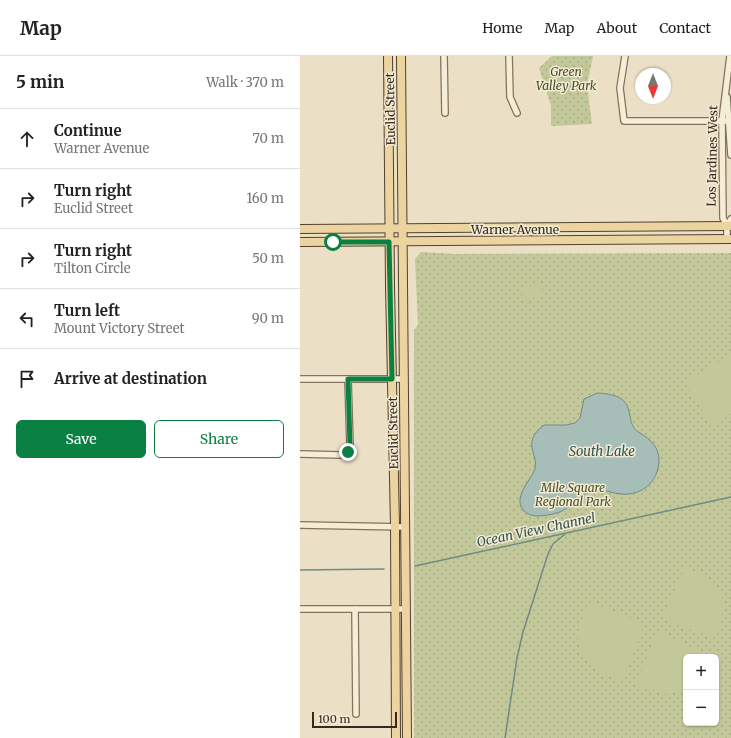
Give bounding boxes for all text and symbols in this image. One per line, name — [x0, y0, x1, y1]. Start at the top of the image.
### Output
text: Map — [20, 16, 62, 40]
text: Home — [482, 19, 523, 37]
text: Map — [545, 19, 574, 37]
text: About — [596, 19, 637, 37]
text: Contact — [659, 19, 711, 37]
park label: Green Valley Park — [536, 64, 597, 93]
north arrow — [635, 68, 671, 104]
text: 5 min — [16, 71, 64, 93]
street label: Euclid Street — [382, 72, 398, 146]
text: Walk · 370 m — [206, 74, 284, 91]
street label: Los Jardines West — [704, 105, 720, 207]
text: Continue — [54, 121, 122, 140]
icon: ahead — [16, 128, 38, 150]
text: 70 m — [253, 130, 284, 147]
text: Warner Avenue — [54, 140, 149, 157]
text: Turn right — [54, 181, 132, 200]
icon: right — [16, 188, 38, 210]
text: 160 m — [246, 190, 284, 207]
text: Euclid Street — [54, 200, 133, 217]
street label: Warner Avenue — [470, 222, 559, 237]
route start — [324, 233, 342, 251]
text: Turn right — [54, 241, 132, 260]
icon: right — [16, 248, 38, 270]
text: 50 m — [252, 250, 284, 267]
text: Tilton Circle — [54, 260, 131, 277]
text: Turn left — [54, 301, 120, 320]
icon: left — [16, 308, 38, 330]
text: 90 m — [252, 310, 284, 327]
text: Mount Victory Street — [54, 320, 185, 337]
icon: arrive — [16, 368, 38, 390]
text: Arrive at destination — [54, 369, 207, 388]
street label: Euclid Street — [385, 396, 401, 470]
button: Save — [16, 420, 146, 458]
button: Share — [154, 420, 284, 458]
route end — [339, 443, 357, 461]
water label: South Lake — [569, 443, 635, 460]
park label: Mile Square Regional Park — [535, 480, 611, 509]
water label: Ocean View Channel — [475, 509, 597, 551]
map controls — [683, 654, 719, 726]
button: + — [683, 654, 719, 690]
button: − — [683, 690, 719, 726]
scale bar — [312, 710, 397, 729]
text: 100 m — [318, 712, 350, 726]

